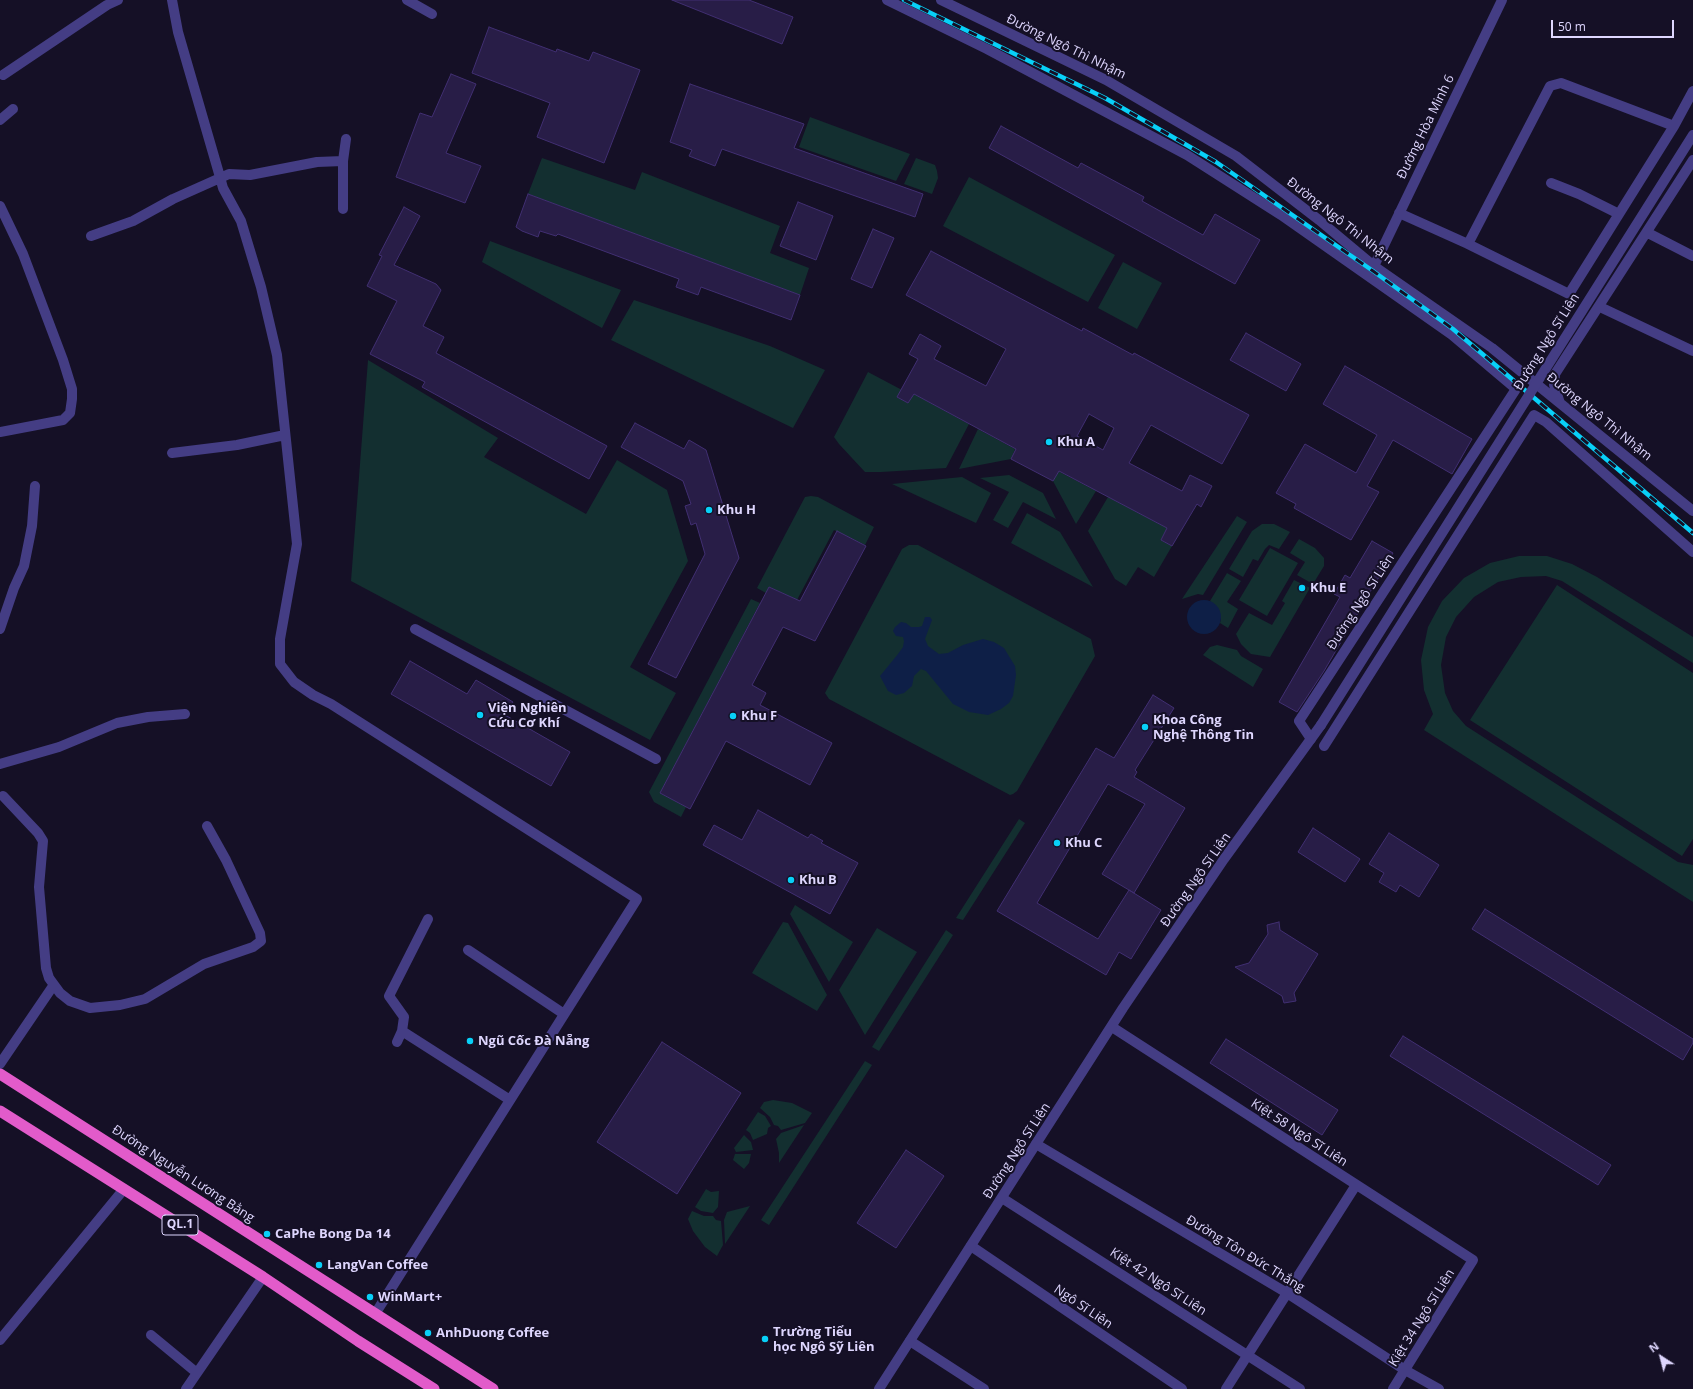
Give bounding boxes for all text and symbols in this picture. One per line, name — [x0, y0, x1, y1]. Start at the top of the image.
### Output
street label: Đường Ngô Thì Nhậm — [1004, 11, 1128, 83]
scale bar — [1553, 12, 1676, 38]
text: 50 m — [1558, 18, 1586, 35]
street label: Đường Hòa Minh 6 — [1394, 72, 1458, 182]
street label: Đường Ngô Thì Nhậm — [1283, 174, 1397, 268]
street label: Đường Ngô Sĩ Liên — [1511, 291, 1583, 393]
street label: Đường Ngô Thì Nhậm — [1543, 370, 1655, 464]
place label: Khu A — [1057, 434, 1095, 450]
marker: Khu A — [1044, 437, 1054, 447]
place label: Khu H — [717, 502, 756, 518]
marker: Khu H — [704, 505, 714, 515]
street label: Đường Ngô Sĩ Liên — [1324, 551, 1398, 653]
place label: Khu E — [1310, 580, 1346, 596]
marker: Khu E — [1297, 583, 1307, 593]
place label: Viện Nghiên Cứu Cơ Khí — [488, 700, 567, 731]
place label: Khu F — [741, 708, 777, 724]
marker: Viện Nghiên Cứu Cơ Khí — [475, 710, 485, 720]
marker: Khu F — [728, 711, 738, 721]
place label: Khoa Công Nghệ Thông Tin — [1153, 712, 1254, 743]
marker: Khoa Công Nghệ Thông Tin — [1140, 722, 1150, 732]
street label: Đường Ngô Sĩ Liên — [1158, 830, 1234, 930]
place label: Khu C — [1065, 835, 1102, 851]
marker: Khu C — [1052, 838, 1062, 848]
place label: Khu B — [799, 872, 837, 888]
marker: Khu B — [786, 875, 796, 885]
place label: Ngũ Cốc Đà Nẵng — [478, 1033, 589, 1049]
marker: Ngũ Cốc Đà Nẵng — [465, 1036, 475, 1046]
street label: Kiệt 58 Ngô Sĩ Liên — [1248, 1096, 1350, 1170]
street label: Đường Ngô Sĩ Liên — [980, 1100, 1054, 1202]
street label: Đường Nguyễn Lương Bằng — [109, 1122, 257, 1226]
street label: Đường Tôn Đức Thắng — [1183, 1212, 1307, 1296]
road number: QL.1 — [162, 1215, 198, 1235]
place label: CaPhe Bong Da 14 — [275, 1226, 391, 1242]
marker: CaPhe Bong Da 14 — [262, 1229, 272, 1239]
street label: Kiệt 42 Ngô Sĩ Liên — [1107, 1245, 1209, 1319]
place label: LangVan Coffee — [327, 1257, 428, 1273]
marker: LangVan Coffee — [314, 1260, 324, 1270]
street label: Kiệt 34 Ngô Sĩ Liên — [1386, 1266, 1458, 1370]
street label: Ngô Sĩ Liên — [1051, 1282, 1115, 1332]
place label: WinMart+ — [378, 1289, 442, 1305]
marker: WinMart+ — [365, 1292, 375, 1302]
place label: Trường Tiểu học Ngô Sỹ Liên — [773, 1324, 874, 1355]
place label: AnhDuong Coffee — [436, 1325, 549, 1341]
marker: AnhDuong Coffee — [423, 1328, 433, 1338]
marker: Trường Tiểu học Ngô Sỹ Liên — [760, 1334, 770, 1344]
north arrow — [1641, 1337, 1681, 1377]
text: N — [1646, 1338, 1662, 1356]

